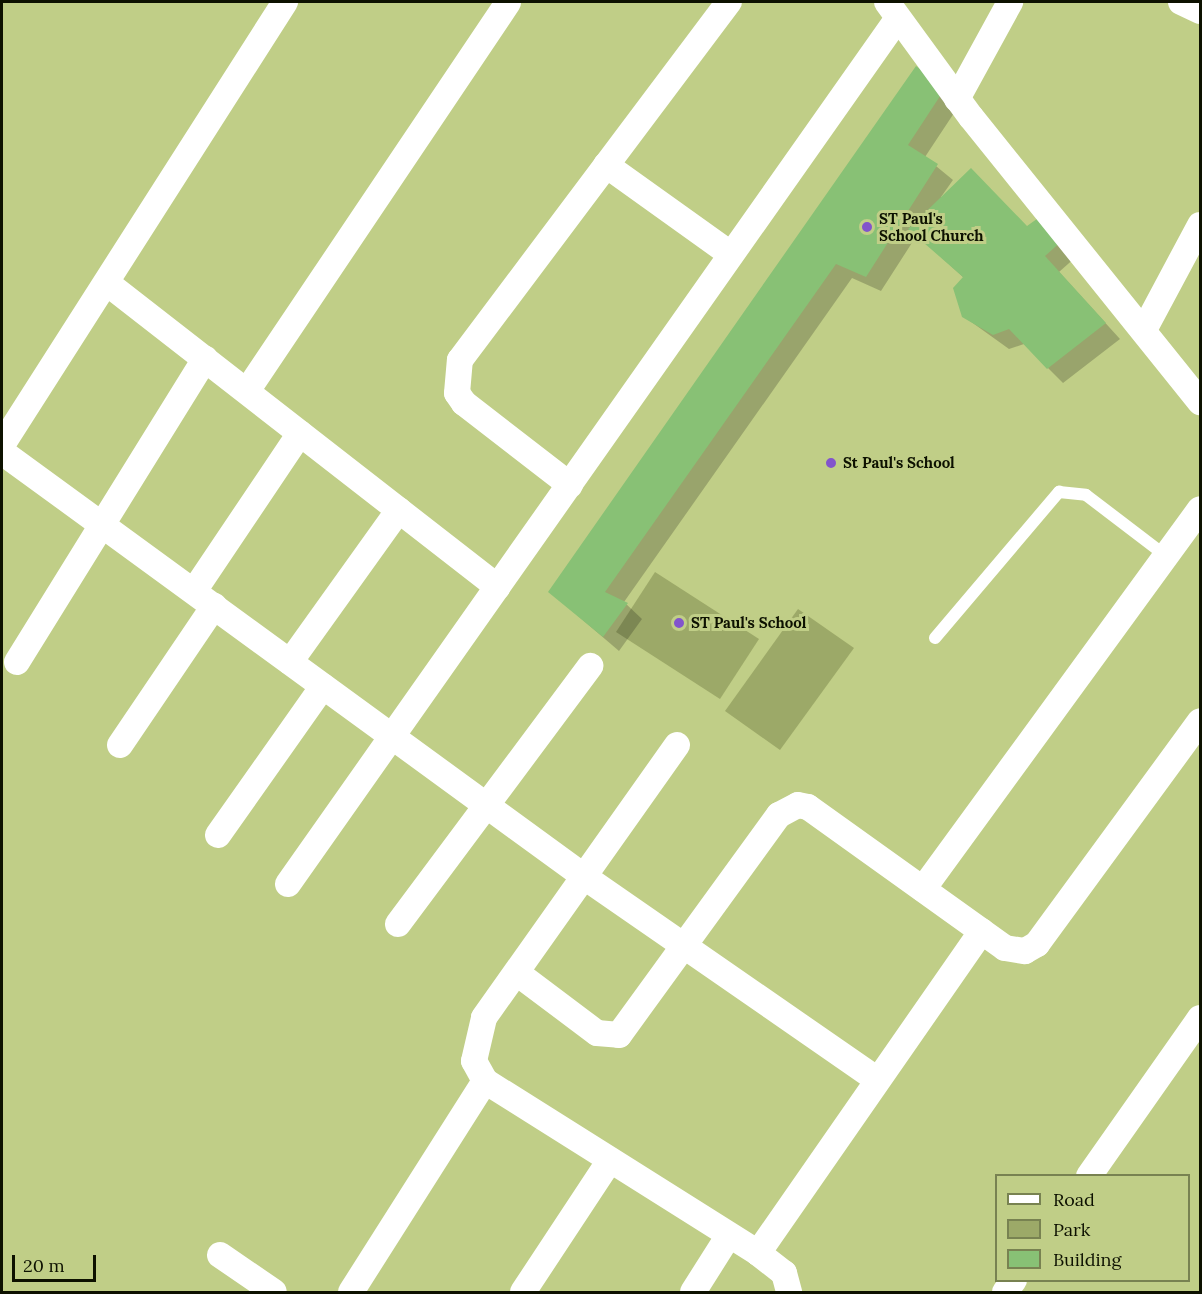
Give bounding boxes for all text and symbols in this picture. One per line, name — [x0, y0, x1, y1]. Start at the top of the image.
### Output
place label: ST Paul's School Church — [879, 209, 984, 244]
marker: ST Paul's School Church — [860, 220, 874, 234]
place label: St Paul's School — [843, 454, 955, 472]
marker: St Paul's School — [824, 456, 838, 470]
place label: ST Paul's School — [691, 614, 806, 632]
marker: ST Paul's School — [672, 616, 686, 630]
legend — [995, 1174, 1190, 1282]
text: Road — [1053, 1188, 1095, 1211]
text: Park — [1053, 1218, 1090, 1241]
scale bar — [15, 1243, 99, 1281]
text: Building — [1053, 1248, 1121, 1271]
text: 20 m — [23, 1254, 65, 1277]

